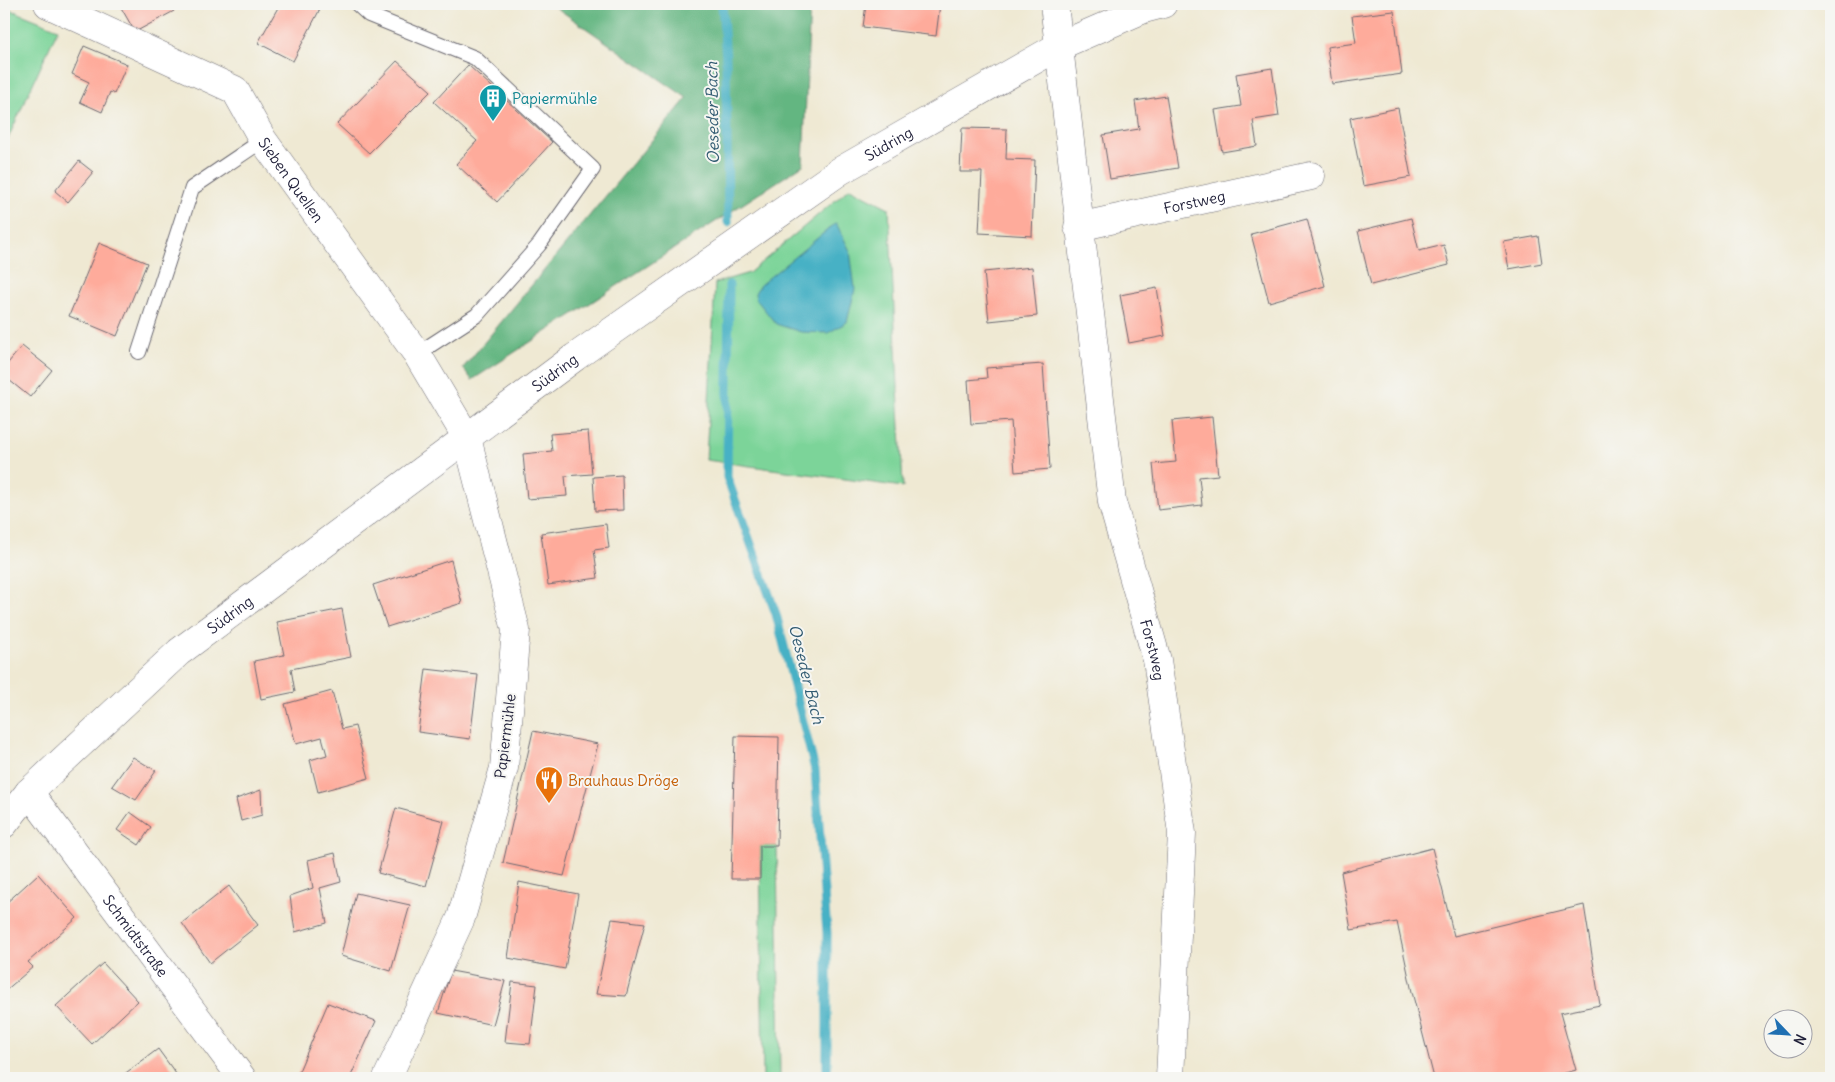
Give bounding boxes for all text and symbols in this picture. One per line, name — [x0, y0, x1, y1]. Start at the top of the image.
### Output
water label: Oeseder Bach — [701, 61, 723, 164]
building icon: Papiermühle — [478, 83, 508, 122]
place label: Papiermühle — [512, 89, 597, 108]
street label: Südring — [861, 122, 916, 165]
street label: Sieben Quellen — [255, 133, 329, 226]
street label: Forstweg — [1162, 186, 1227, 218]
street label: Südring — [528, 349, 581, 396]
street label: Südring — [203, 591, 256, 638]
street label: Forstweg — [1136, 617, 1169, 682]
water label: Oeseder Bach — [785, 622, 829, 727]
street label: Papiermühle — [490, 693, 520, 779]
restaurant icon: Brauhaus Dröge — [534, 765, 564, 804]
place label: Brauhaus Dröge — [568, 771, 679, 790]
street label: Schmidtstraße — [99, 891, 173, 980]
north arrow — [1762, 1010, 1812, 1060]
text: N — [1790, 1031, 1810, 1048]

